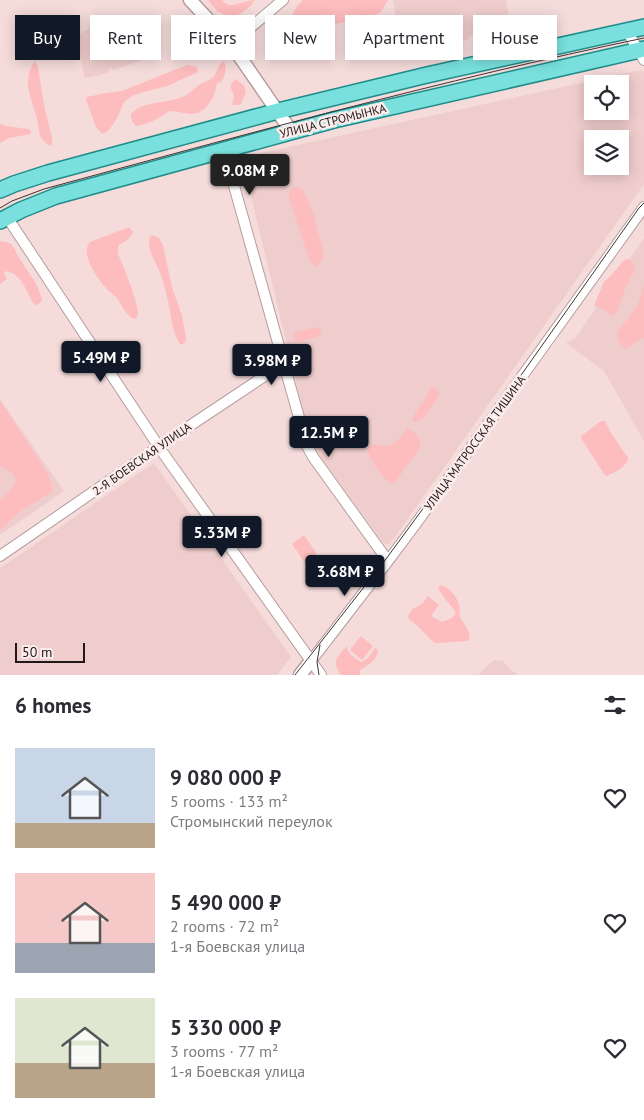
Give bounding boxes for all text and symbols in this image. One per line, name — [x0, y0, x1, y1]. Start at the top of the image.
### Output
chip: Buy — [15, 15, 80, 60]
chip: Rent — [90, 15, 161, 60]
chip: Filters — [171, 15, 255, 60]
chip: New — [265, 15, 335, 60]
chip: Apartment — [345, 15, 463, 60]
chip: House — [473, 15, 557, 60]
map controls — [584, 75, 629, 175]
button: locate — [584, 75, 629, 120]
street label: УЛИЦА СТРОМЫНКА — [278, 100, 388, 141]
button: layers — [584, 130, 629, 175]
pin: 9.08M ₽ — [204, 154, 296, 196]
text: 9.08M ₽ — [221, 160, 279, 180]
pin: 5.49M ₽ — [55, 340, 147, 383]
pin: 3.98M ₽ — [226, 344, 318, 386]
text: 5.49M ₽ — [72, 347, 130, 367]
text: 3.98M ₽ — [243, 350, 301, 370]
street label: УЛИЦА МАТРОССКАЯ ТИШИНА — [421, 372, 529, 513]
pin: 12.5M ₽ — [283, 416, 375, 458]
street label: 2-Я БОЕВСКАЯ УЛИЦА — [89, 419, 194, 498]
text: 12.5M ₽ — [300, 422, 358, 442]
pin: 5.33M ₽ — [176, 516, 268, 558]
text: 5.33M ₽ — [193, 522, 251, 542]
pin: 3.68M ₽ — [299, 554, 391, 597]
text: 3.68M ₽ — [316, 561, 374, 581]
scale bar — [15, 640, 85, 663]
text: 50 m — [22, 643, 52, 661]
icon: filters — [601, 691, 629, 719]
text: 6 homes — [15, 692, 91, 719]
text: 9 080 000 ₽ — [170, 764, 281, 791]
icon: home — [55, 768, 115, 828]
icon: heart — [601, 784, 629, 812]
text: 5 rooms · 133 m² — [170, 791, 288, 811]
text: Стромынский переулок — [170, 811, 333, 831]
text: 5 490 000 ₽ — [170, 889, 281, 916]
icon: home — [55, 893, 115, 953]
icon: heart — [601, 909, 629, 937]
text: 2 rooms · 72 m² — [170, 916, 279, 936]
text: 1-я Боевская улица — [170, 936, 305, 956]
text: 5 330 000 ₽ — [170, 1014, 281, 1041]
icon: home — [55, 1018, 115, 1078]
icon: heart — [601, 1034, 629, 1062]
text: 3 rooms · 77 m² — [170, 1041, 278, 1061]
text: 1-я Боевская улица — [170, 1061, 305, 1081]

